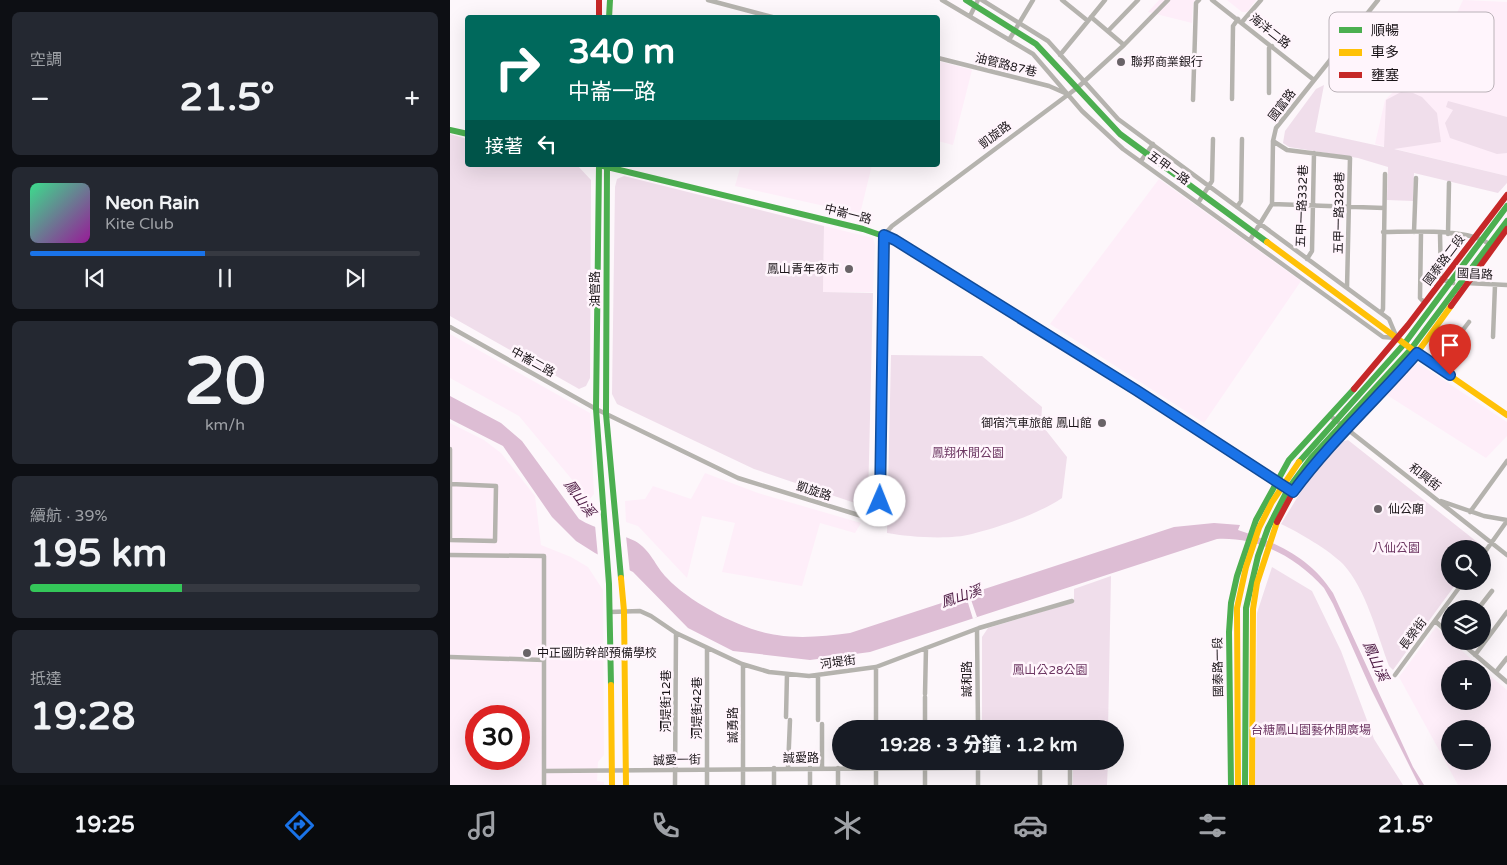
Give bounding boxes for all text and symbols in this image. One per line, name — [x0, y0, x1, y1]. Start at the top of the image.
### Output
street label: 海洋二路 — [1247, 11, 1293, 51]
legend — [1329, 12, 1494, 92]
text: 順暢 — [1371, 22, 1399, 39]
text: 340 m — [568, 31, 675, 73]
icon: right — [485, 35, 550, 100]
text: 車多 — [1371, 44, 1399, 61]
text: 空調 — [30, 50, 62, 70]
street label: 油管路87巷 — [974, 51, 1038, 79]
place label: 聯邦商業銀行 — [1131, 55, 1203, 69]
marker: 聯邦商業銀行 — [1115, 56, 1127, 68]
text: 壅塞 — [1371, 67, 1399, 84]
text: 21.5° — [180, 75, 275, 121]
text: 中崙一路 — [568, 79, 656, 105]
text: − — [30, 82, 50, 116]
text: + — [404, 82, 420, 116]
street label: 國富路 — [1266, 86, 1298, 124]
street label: 凱旋路 — [976, 119, 1014, 151]
icon: left — [533, 130, 561, 158]
text: 接著 — [485, 136, 523, 158]
street label: 五甲一路 — [1145, 148, 1193, 188]
street label: 五甲一路332巷 — [1294, 164, 1310, 248]
street label: 五甲一路328巷 — [1331, 172, 1347, 254]
text: Neon Rain — [105, 192, 199, 214]
street label: 中崙一路 — [823, 201, 873, 227]
text: Kite Club — [105, 214, 174, 234]
street label: 國泰路二段 — [1420, 232, 1468, 288]
place label: 鳳山青年夜市 — [767, 262, 839, 276]
marker: 鳳山青年夜市 — [843, 263, 855, 275]
icon: previous — [81, 264, 109, 292]
icon: pause — [211, 264, 239, 292]
icon: next — [341, 264, 369, 292]
street label: 國昌路 — [1457, 266, 1493, 282]
street label: 油管路 — [588, 271, 602, 307]
pin — [1429, 324, 1471, 375]
icon: arrive — [1436, 331, 1464, 359]
text: 20 — [184, 343, 266, 422]
street label: 中崙二路 — [509, 344, 557, 380]
text: km/h — [205, 415, 245, 435]
place label: 御宿汽車旅館 鳳山館 — [981, 416, 1092, 430]
marker: 御宿汽車旅館 鳳山館 — [1096, 417, 1108, 429]
park label: 鳳翔休閒公園 — [932, 446, 1004, 460]
street label: 和興街 — [1407, 460, 1443, 494]
position arrow — [853, 474, 905, 526]
water label: 鳳山溪 — [560, 476, 600, 522]
street label: 凱旋路 — [795, 479, 833, 503]
place label: 仙公廟 — [1388, 502, 1424, 516]
marker: 仙公廟 — [1372, 503, 1384, 515]
text: 續航 · 39% — [30, 506, 108, 526]
text: 195 km — [30, 531, 167, 577]
map controls — [1441, 540, 1491, 770]
button: search — [1441, 540, 1491, 590]
park label: 八仙公園 — [1372, 541, 1420, 555]
water label: 鳳山溪 — [939, 581, 986, 611]
button: layers — [1441, 600, 1491, 650]
street label: 長榮街 — [1397, 615, 1429, 653]
street label: 國泰路一段 — [1210, 637, 1226, 697]
water label: 鳳山溪 — [1359, 639, 1393, 686]
place label: 中正國防幹部預備學校 — [537, 646, 657, 660]
marker: 中正國防幹部預備學校 — [521, 647, 533, 659]
street label: 河堤街 — [819, 653, 857, 671]
button: + — [1441, 660, 1491, 710]
street label: 誠和路 — [960, 661, 974, 697]
park label: 鳳山公28公園 — [1012, 663, 1088, 677]
text: 抵達 — [30, 669, 62, 689]
street label: 河堤街12巷 — [659, 669, 673, 733]
street label: 河堤街42巷 — [690, 676, 704, 740]
text: 19:28 — [30, 694, 135, 740]
speed limit sign: 30 — [465, 705, 530, 770]
street label: 誠勇路 — [726, 707, 740, 743]
button: − — [1441, 720, 1491, 770]
park label: 台糖鳳山園藝休閒廣場 — [1251, 723, 1371, 737]
text: 19:28 · 3 分鐘 · 1.2 km — [879, 734, 1077, 756]
street label: 誠愛路 — [783, 751, 819, 765]
street label: 誠愛一街 — [653, 753, 701, 767]
icon: directions — [282, 808, 317, 843]
icon: music — [465, 808, 500, 843]
icon: phone — [648, 808, 683, 843]
icon: climate — [830, 808, 865, 843]
icon: car — [1013, 808, 1048, 843]
icon: filters — [1195, 808, 1230, 843]
text: 19:25 — [74, 812, 135, 838]
text: 21.5° — [1378, 812, 1433, 838]

